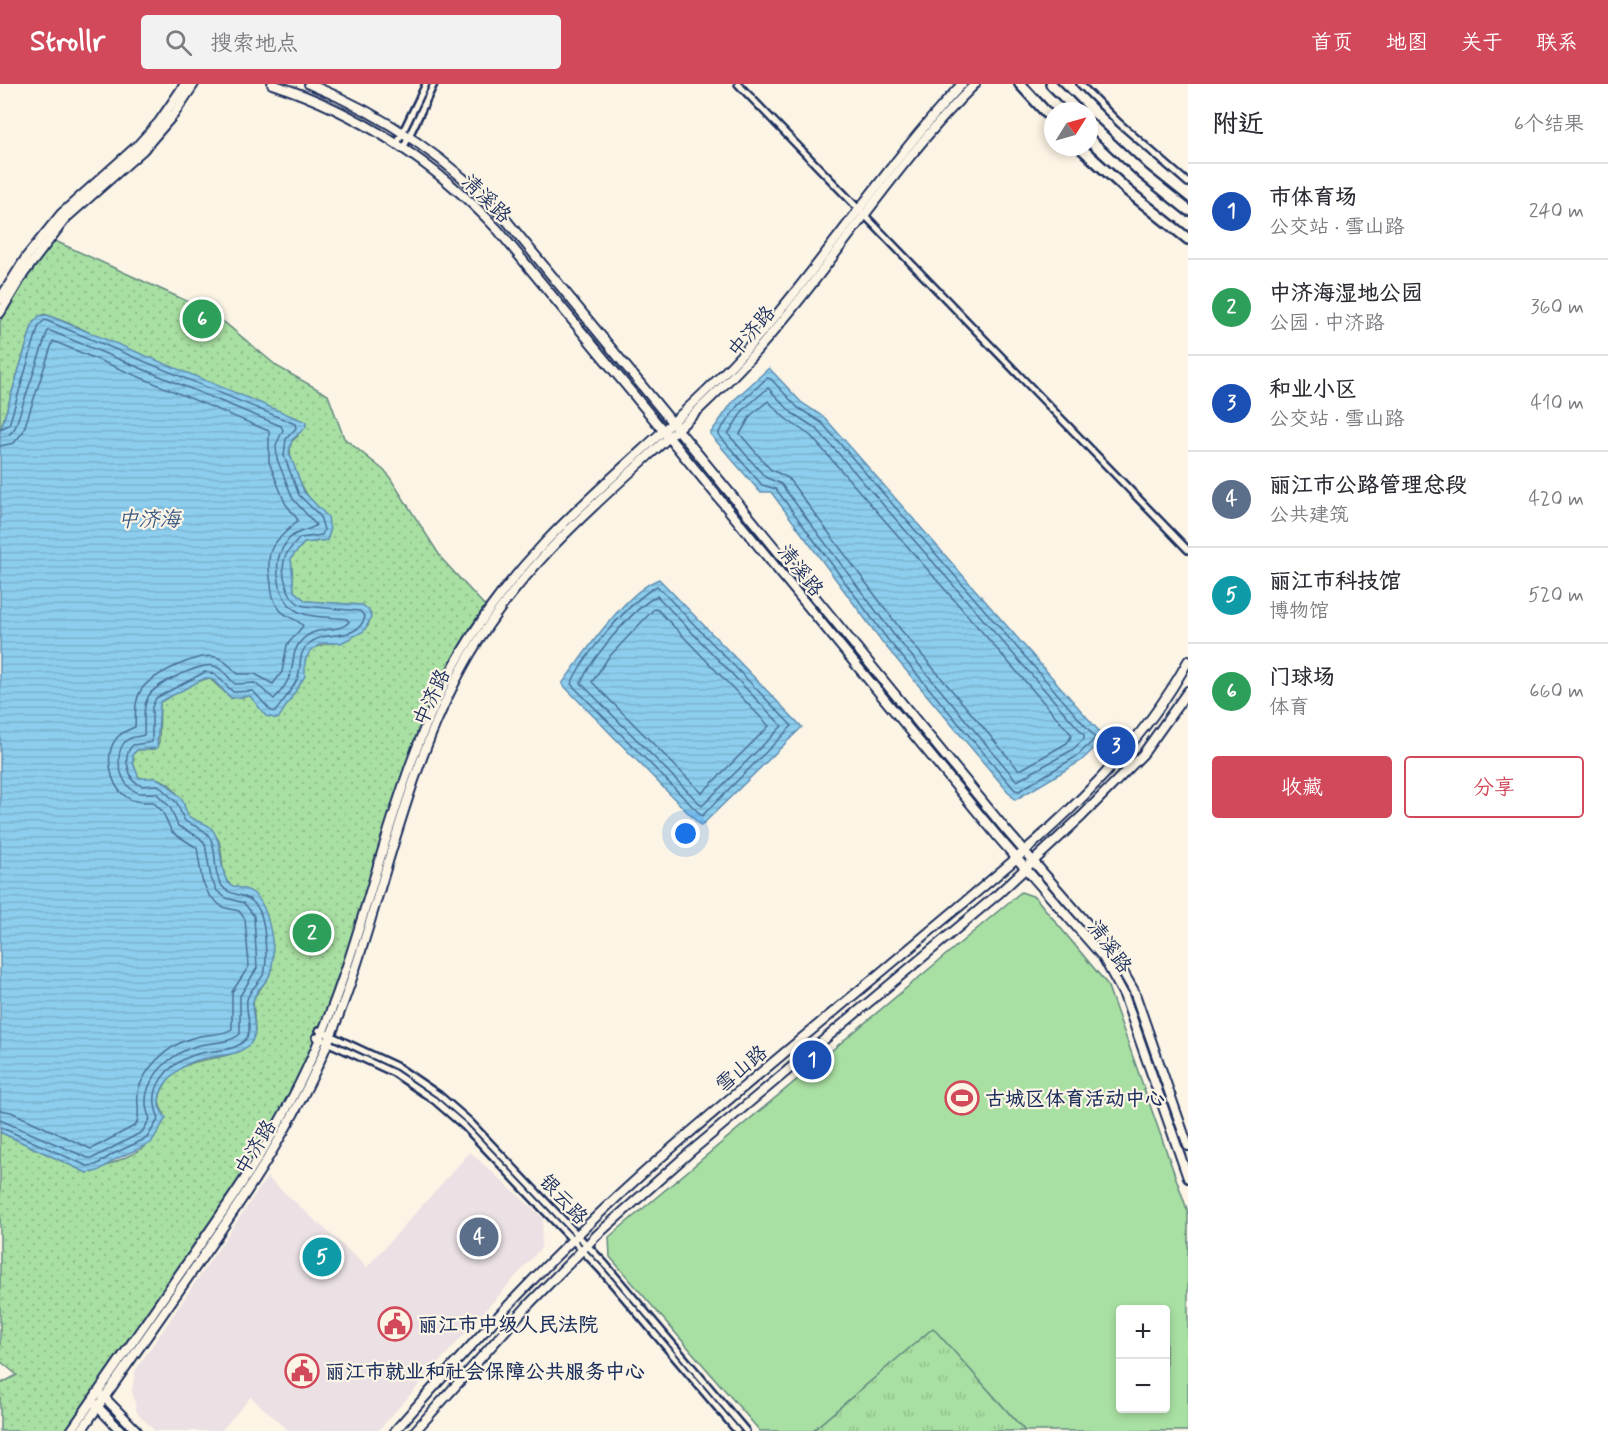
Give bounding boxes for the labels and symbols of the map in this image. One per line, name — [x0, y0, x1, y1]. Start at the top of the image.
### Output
north arrow — [1044, 102, 1098, 156]
street label: 清溪路 — [455, 169, 518, 230]
pin: 6 — [182, 296, 222, 342]
street label: 中济路 — [722, 300, 783, 363]
water label: 中济海 — [118, 506, 182, 534]
street label: 清溪路 — [770, 539, 830, 604]
street label: 中济路 — [407, 664, 458, 731]
pin: 3 — [1096, 724, 1136, 768]
your location — [671, 819, 700, 848]
pin: 2 — [292, 910, 332, 956]
street label: 清溪路 — [1080, 915, 1138, 980]
pin: 1 — [792, 1038, 832, 1082]
street label: 雪山路 — [710, 1039, 774, 1099]
sports icon: 古城区体育活动中心 — [944, 1080, 980, 1116]
place label: 古城区体育活动中心 — [985, 1086, 1165, 1113]
street label: 中济路 — [229, 1114, 284, 1180]
street label: 银云路 — [533, 1169, 594, 1232]
pin: 4 — [460, 1214, 498, 1260]
pin: 5 — [302, 1234, 342, 1280]
public building icon: 丽江市中级人民法院 — [377, 1306, 413, 1342]
place label: 丽江市中级人民法院 — [418, 1312, 598, 1339]
public building icon: 丽江市就业和社会保障公共服务中心 — [284, 1353, 320, 1389]
place label: 丽江市就业和社会保障公共服务中心 — [325, 1359, 645, 1386]

